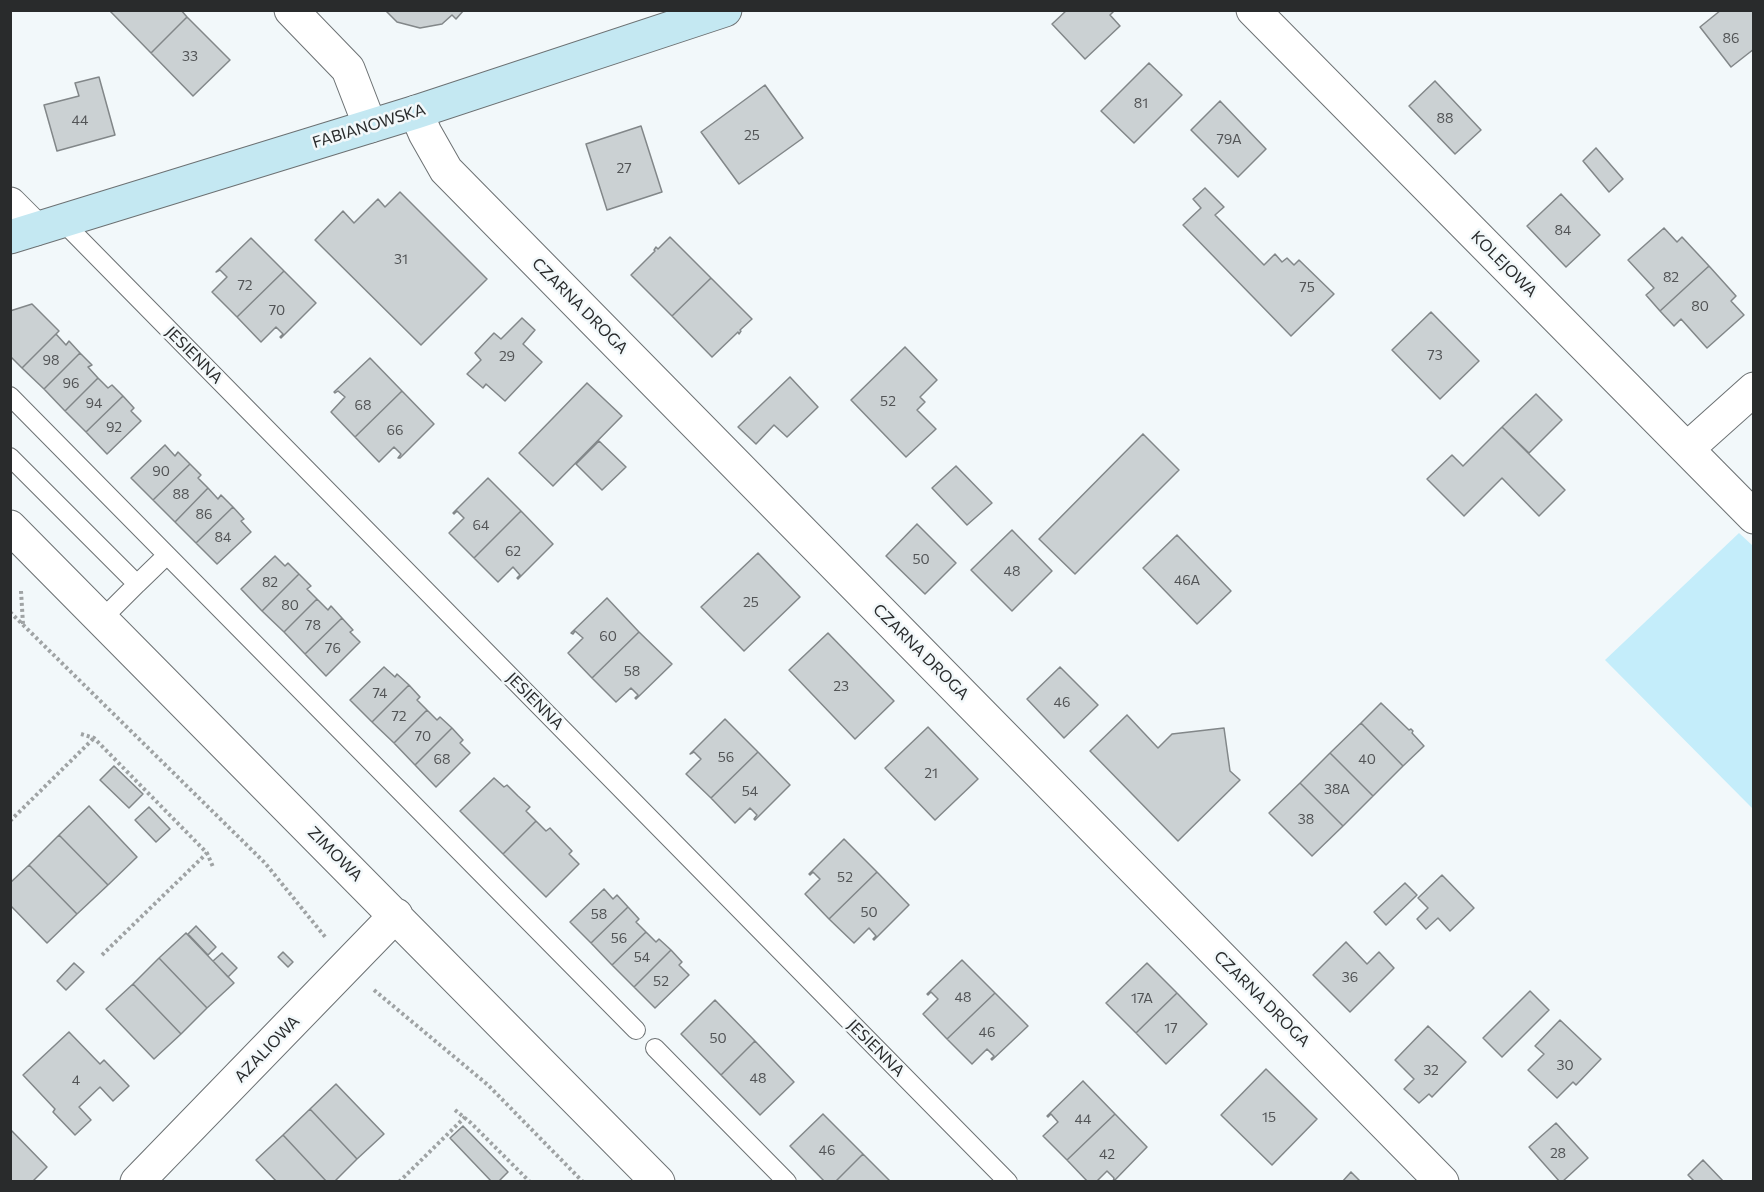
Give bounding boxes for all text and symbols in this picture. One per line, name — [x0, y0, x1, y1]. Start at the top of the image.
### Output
house number: 86 — [1723, 30, 1739, 46]
house number: 33 — [182, 48, 198, 64]
house number: 81 — [1134, 95, 1148, 111]
street label: FABIANOWSKA — [310, 100, 428, 152]
house number: 88 — [1437, 110, 1453, 126]
house number: 44 — [72, 112, 88, 128]
house number: 25 — [744, 127, 760, 143]
house number: 79A — [1216, 131, 1242, 147]
house number: 27 — [616, 160, 632, 176]
house number: 84 — [1555, 222, 1571, 238]
street label: KOLEJOWA — [1467, 227, 1541, 301]
house number: 31 — [394, 251, 408, 267]
street label: CZARNA DROGA — [528, 254, 632, 358]
house number: 82 — [1663, 269, 1679, 285]
house number: 72 — [237, 277, 253, 293]
house number: 75 — [1299, 279, 1315, 295]
house number: 80 — [1691, 298, 1709, 314]
house number: 70 — [269, 302, 285, 318]
street label: JESIENNA — [162, 323, 226, 387]
house number: 73 — [1427, 347, 1443, 363]
house number: 29 — [499, 348, 515, 364]
house number: 98 — [43, 352, 59, 368]
house number: 96 — [63, 375, 79, 391]
house number: 52 — [880, 393, 896, 409]
house number: 94 — [86, 395, 102, 411]
house number: 68 — [355, 397, 371, 413]
house number: 92 — [106, 419, 122, 435]
house number: 66 — [387, 422, 403, 438]
house number: 90 — [152, 463, 170, 479]
house number: 88 — [173, 486, 189, 502]
house number: 86 — [196, 506, 212, 522]
house number: 64 — [473, 517, 489, 533]
house number: 84 — [215, 529, 231, 545]
house number: 62 — [505, 543, 521, 559]
house number: 50 — [912, 551, 930, 567]
house number: 48 — [1004, 563, 1020, 579]
house number: 46A — [1174, 572, 1200, 588]
house number: 82 — [262, 574, 278, 590]
house number: 25 — [743, 594, 759, 610]
house number: 80 — [281, 597, 299, 613]
street label: CZARNA DROGA — [869, 600, 973, 704]
house number: 78 — [305, 617, 321, 633]
house number: 60 — [599, 628, 617, 644]
house number: 76 — [325, 640, 341, 656]
house number: 58 — [624, 663, 640, 679]
street label: JESIENNA — [503, 669, 567, 733]
house number: 23 — [833, 678, 849, 694]
house number: 74 — [373, 685, 387, 701]
house number: 46 — [1054, 694, 1070, 710]
house number: 72 — [391, 708, 407, 724]
house number: 70 — [415, 728, 431, 744]
house number: 56 — [718, 749, 734, 765]
house number: 68 — [434, 751, 450, 767]
house number: 40 — [1358, 751, 1376, 767]
house number: 21 — [924, 765, 938, 781]
house number: 38A — [1324, 781, 1350, 797]
house number: 54 — [742, 783, 758, 799]
house number: 38 — [1298, 811, 1314, 827]
street label: ZIMOWA — [304, 823, 366, 885]
house number: 52 — [837, 869, 853, 885]
house number: 50 — [860, 904, 878, 920]
house number: 58 — [591, 906, 607, 922]
house number: 56 — [611, 930, 627, 946]
street label: CZARNA DROGA — [1210, 947, 1314, 1051]
house number: 54 — [634, 949, 650, 965]
house number: 36 — [1342, 969, 1358, 985]
house number: 52 — [653, 973, 669, 989]
house number: 48 — [955, 989, 971, 1005]
house number: 17A — [1131, 990, 1153, 1006]
street label: AZALIOWA — [230, 1012, 304, 1086]
street label: JESIENNA — [844, 1016, 908, 1080]
house number: 17 — [1164, 1020, 1178, 1036]
house number: 46 — [979, 1024, 995, 1040]
house number: 50 — [709, 1030, 727, 1046]
house number: 30 — [1556, 1057, 1574, 1073]
house number: 32 — [1423, 1062, 1439, 1078]
house number: 48 — [750, 1070, 766, 1086]
house number: 4 — [72, 1072, 80, 1088]
house number: 15 — [1262, 1109, 1276, 1125]
house number: 44 — [1075, 1111, 1091, 1127]
house number: 46 — [819, 1142, 835, 1158]
house number: 28 — [1550, 1145, 1566, 1161]
house number: 42 — [1099, 1146, 1115, 1162]

